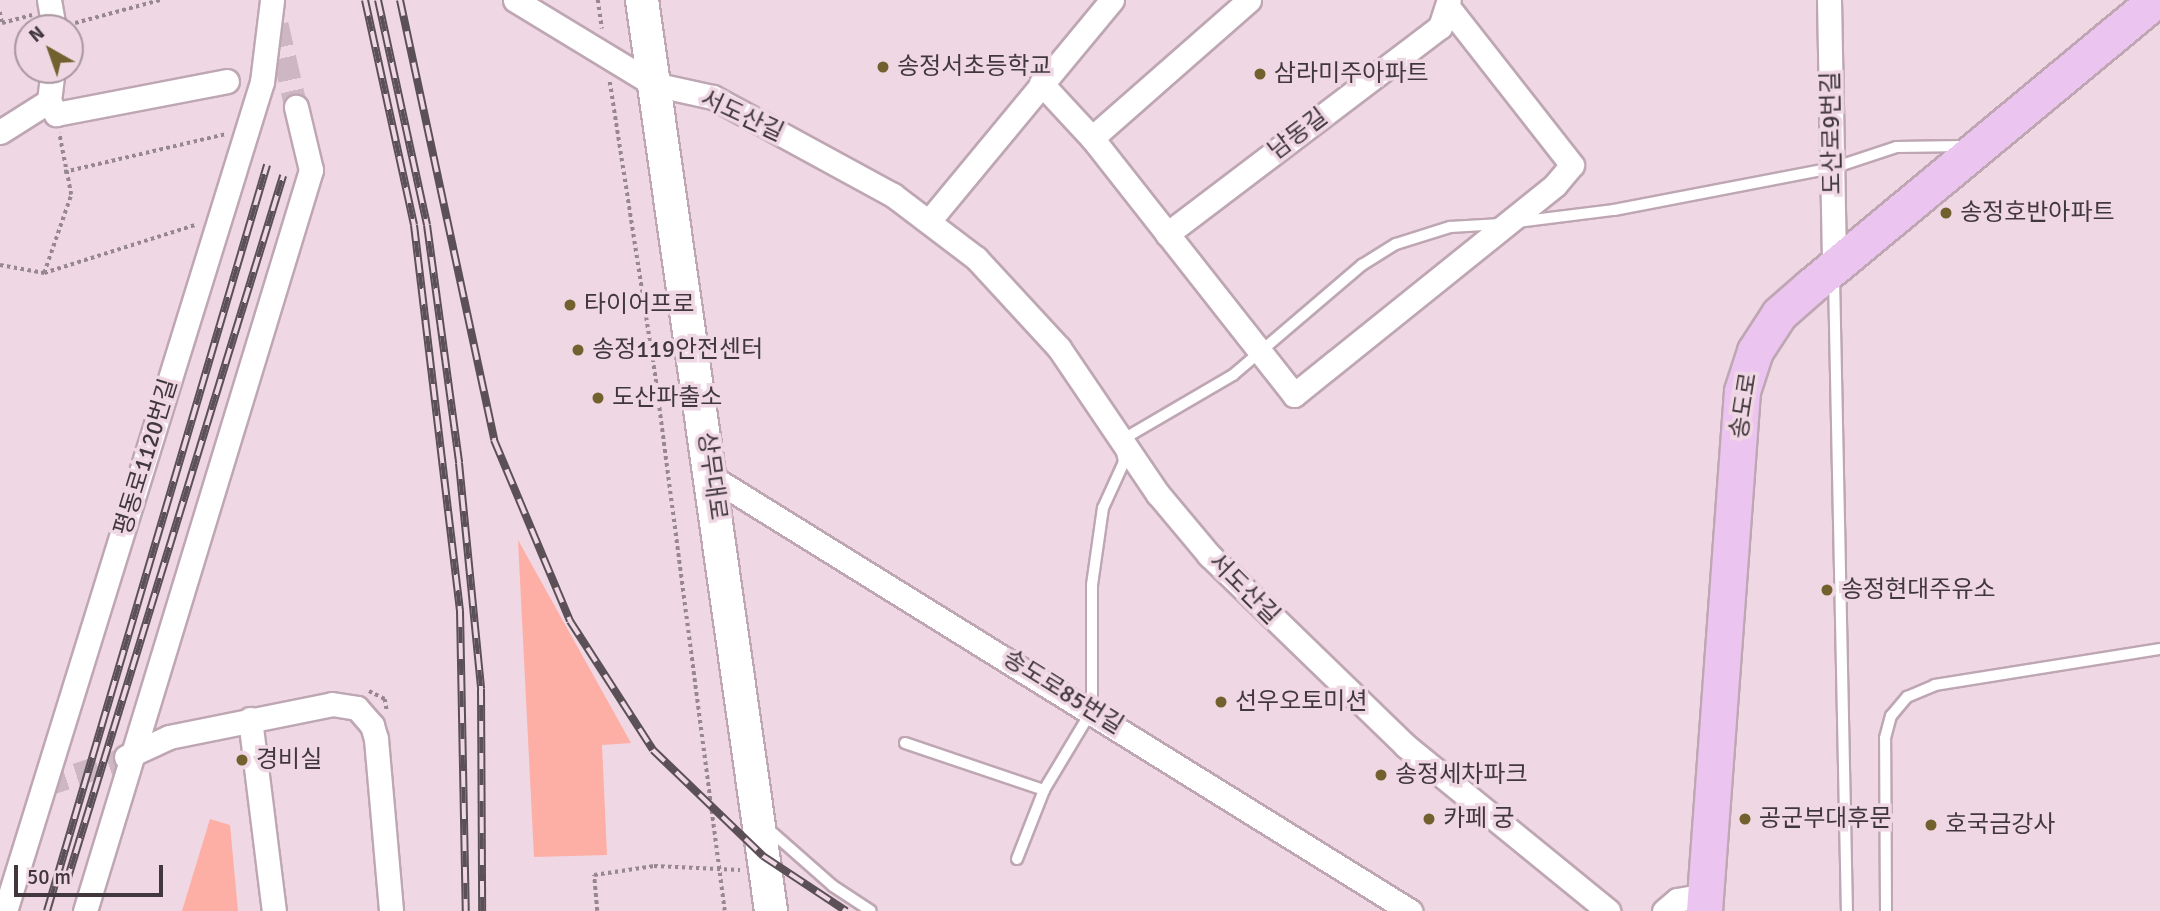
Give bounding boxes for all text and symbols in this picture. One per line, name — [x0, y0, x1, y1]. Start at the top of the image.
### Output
north arrow — [14, 14, 84, 84]
text: N — [24, 21, 50, 48]
place label: 송정서초등학교 — [897, 53, 1052, 81]
marker: 송정서초등학교 — [875, 59, 891, 75]
place label: 삼라미주아파트 — [1274, 60, 1429, 88]
marker: 삼라미주아파트 — [1252, 66, 1268, 82]
street label: 도산로9번길 — [1817, 71, 1847, 195]
street label: 서도산길 — [696, 84, 788, 148]
street label: 남동길 — [1263, 103, 1333, 165]
place label: 송정호반아파트 — [1960, 199, 2115, 227]
marker: 송정호반아파트 — [1938, 205, 1954, 221]
place label: 타이어프로 — [584, 291, 694, 319]
marker: 타이어프로 — [562, 297, 578, 313]
place label: 송정119안전센터 — [592, 336, 763, 364]
marker: 송정119안전센터 — [570, 342, 586, 358]
street label: 송도로 — [1725, 371, 1763, 441]
street label: 평동로1120번길 — [109, 375, 183, 539]
place label: 도산파출소 — [612, 384, 722, 412]
marker: 도산파출소 — [590, 390, 606, 406]
street label: 상무대로 — [692, 430, 732, 522]
street label: 서도산길 — [1203, 548, 1285, 630]
place label: 송정현대주유소 — [1841, 576, 1996, 604]
marker: 송정현대주유소 — [1819, 582, 1835, 598]
street label: 송도로85번길 — [998, 644, 1128, 740]
place label: 선우오토미션 — [1235, 688, 1367, 716]
marker: 선우오토미션 — [1213, 694, 1229, 710]
place label: 경비실 — [256, 746, 322, 774]
marker: 경비실 — [234, 752, 250, 768]
place label: 송정세차파크 — [1395, 761, 1527, 789]
marker: 송정세차파크 — [1373, 767, 1389, 783]
place label: 카페 궁 — [1443, 805, 1515, 833]
place label: 공군부대후문 — [1759, 805, 1891, 833]
marker: 카페 궁 — [1421, 811, 1437, 827]
marker: 공군부대후문 — [1737, 811, 1753, 827]
place label: 호국금강사 — [1945, 811, 2055, 839]
marker: 호국금강사 — [1923, 817, 1939, 833]
scale bar — [18, 852, 166, 896]
text: 50 m — [27, 864, 71, 890]

